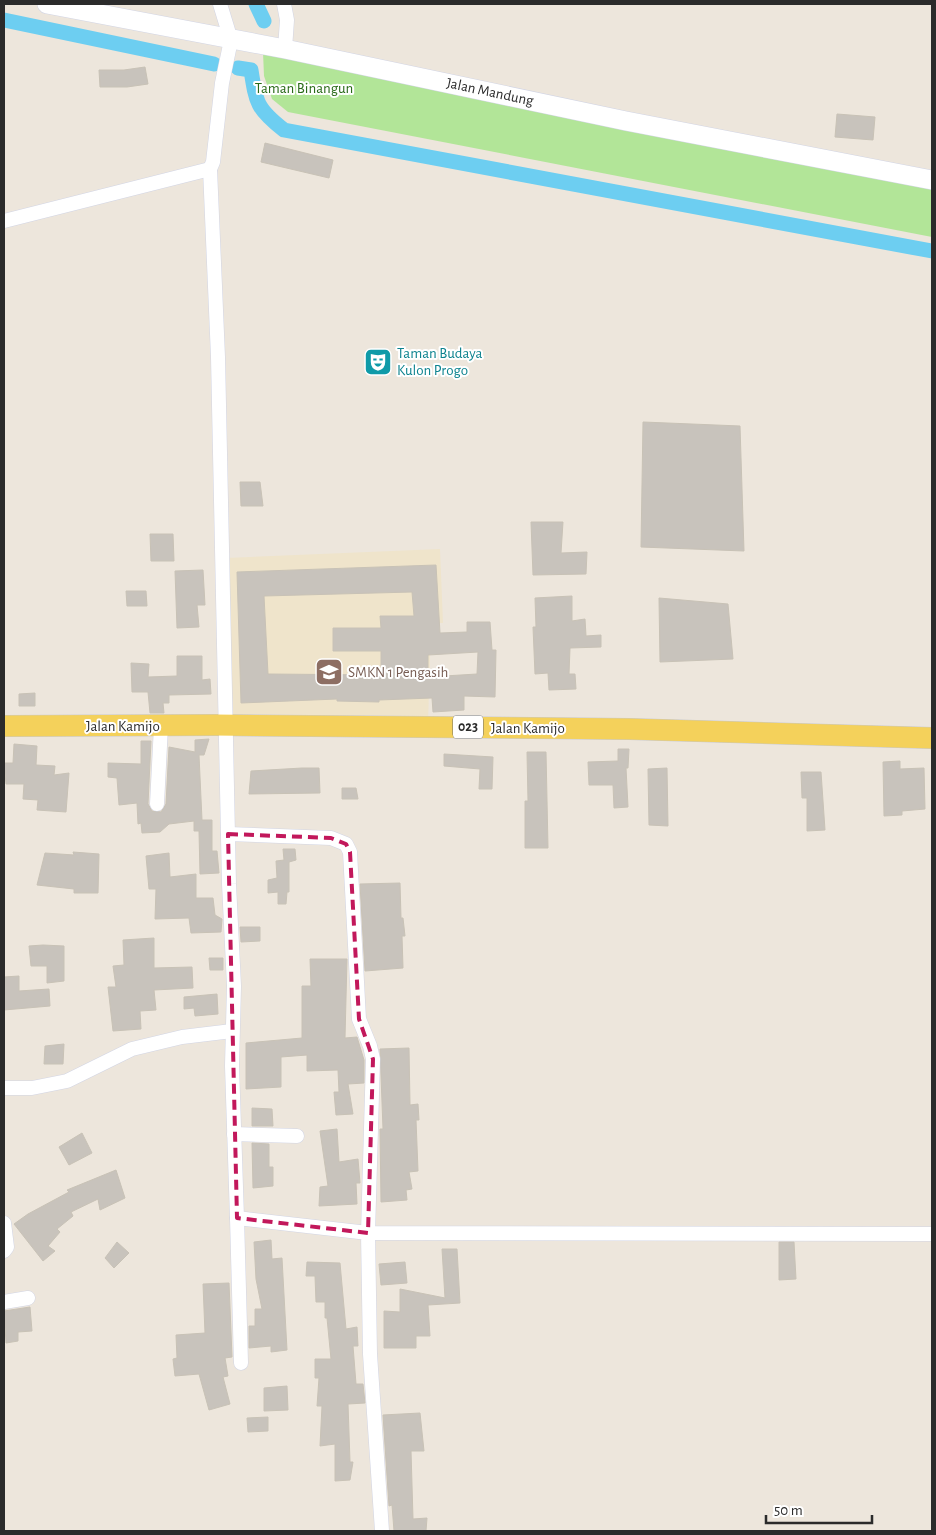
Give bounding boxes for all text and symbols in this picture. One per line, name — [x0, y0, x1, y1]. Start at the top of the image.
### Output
street label: Jalan Mandung — [445, 75, 536, 109]
park label: Taman Binangun — [255, 81, 353, 96]
place label: Taman Budaya Kulon Progo — [397, 346, 482, 378]
theatre icon: Taman Budaya Kulon Progo — [363, 347, 393, 377]
school or university icon: SMKN 1 Pengasih — [314, 657, 344, 687]
place label: SMKN 1 Pengasih — [348, 665, 448, 680]
road number: 023 — [453, 716, 483, 739]
street label: Jalan Kamijo — [86, 719, 160, 734]
street label: Jalan Kamijo — [491, 721, 565, 736]
scale bar — [766, 1492, 872, 1524]
text: 50 m — [774, 1503, 803, 1518]

